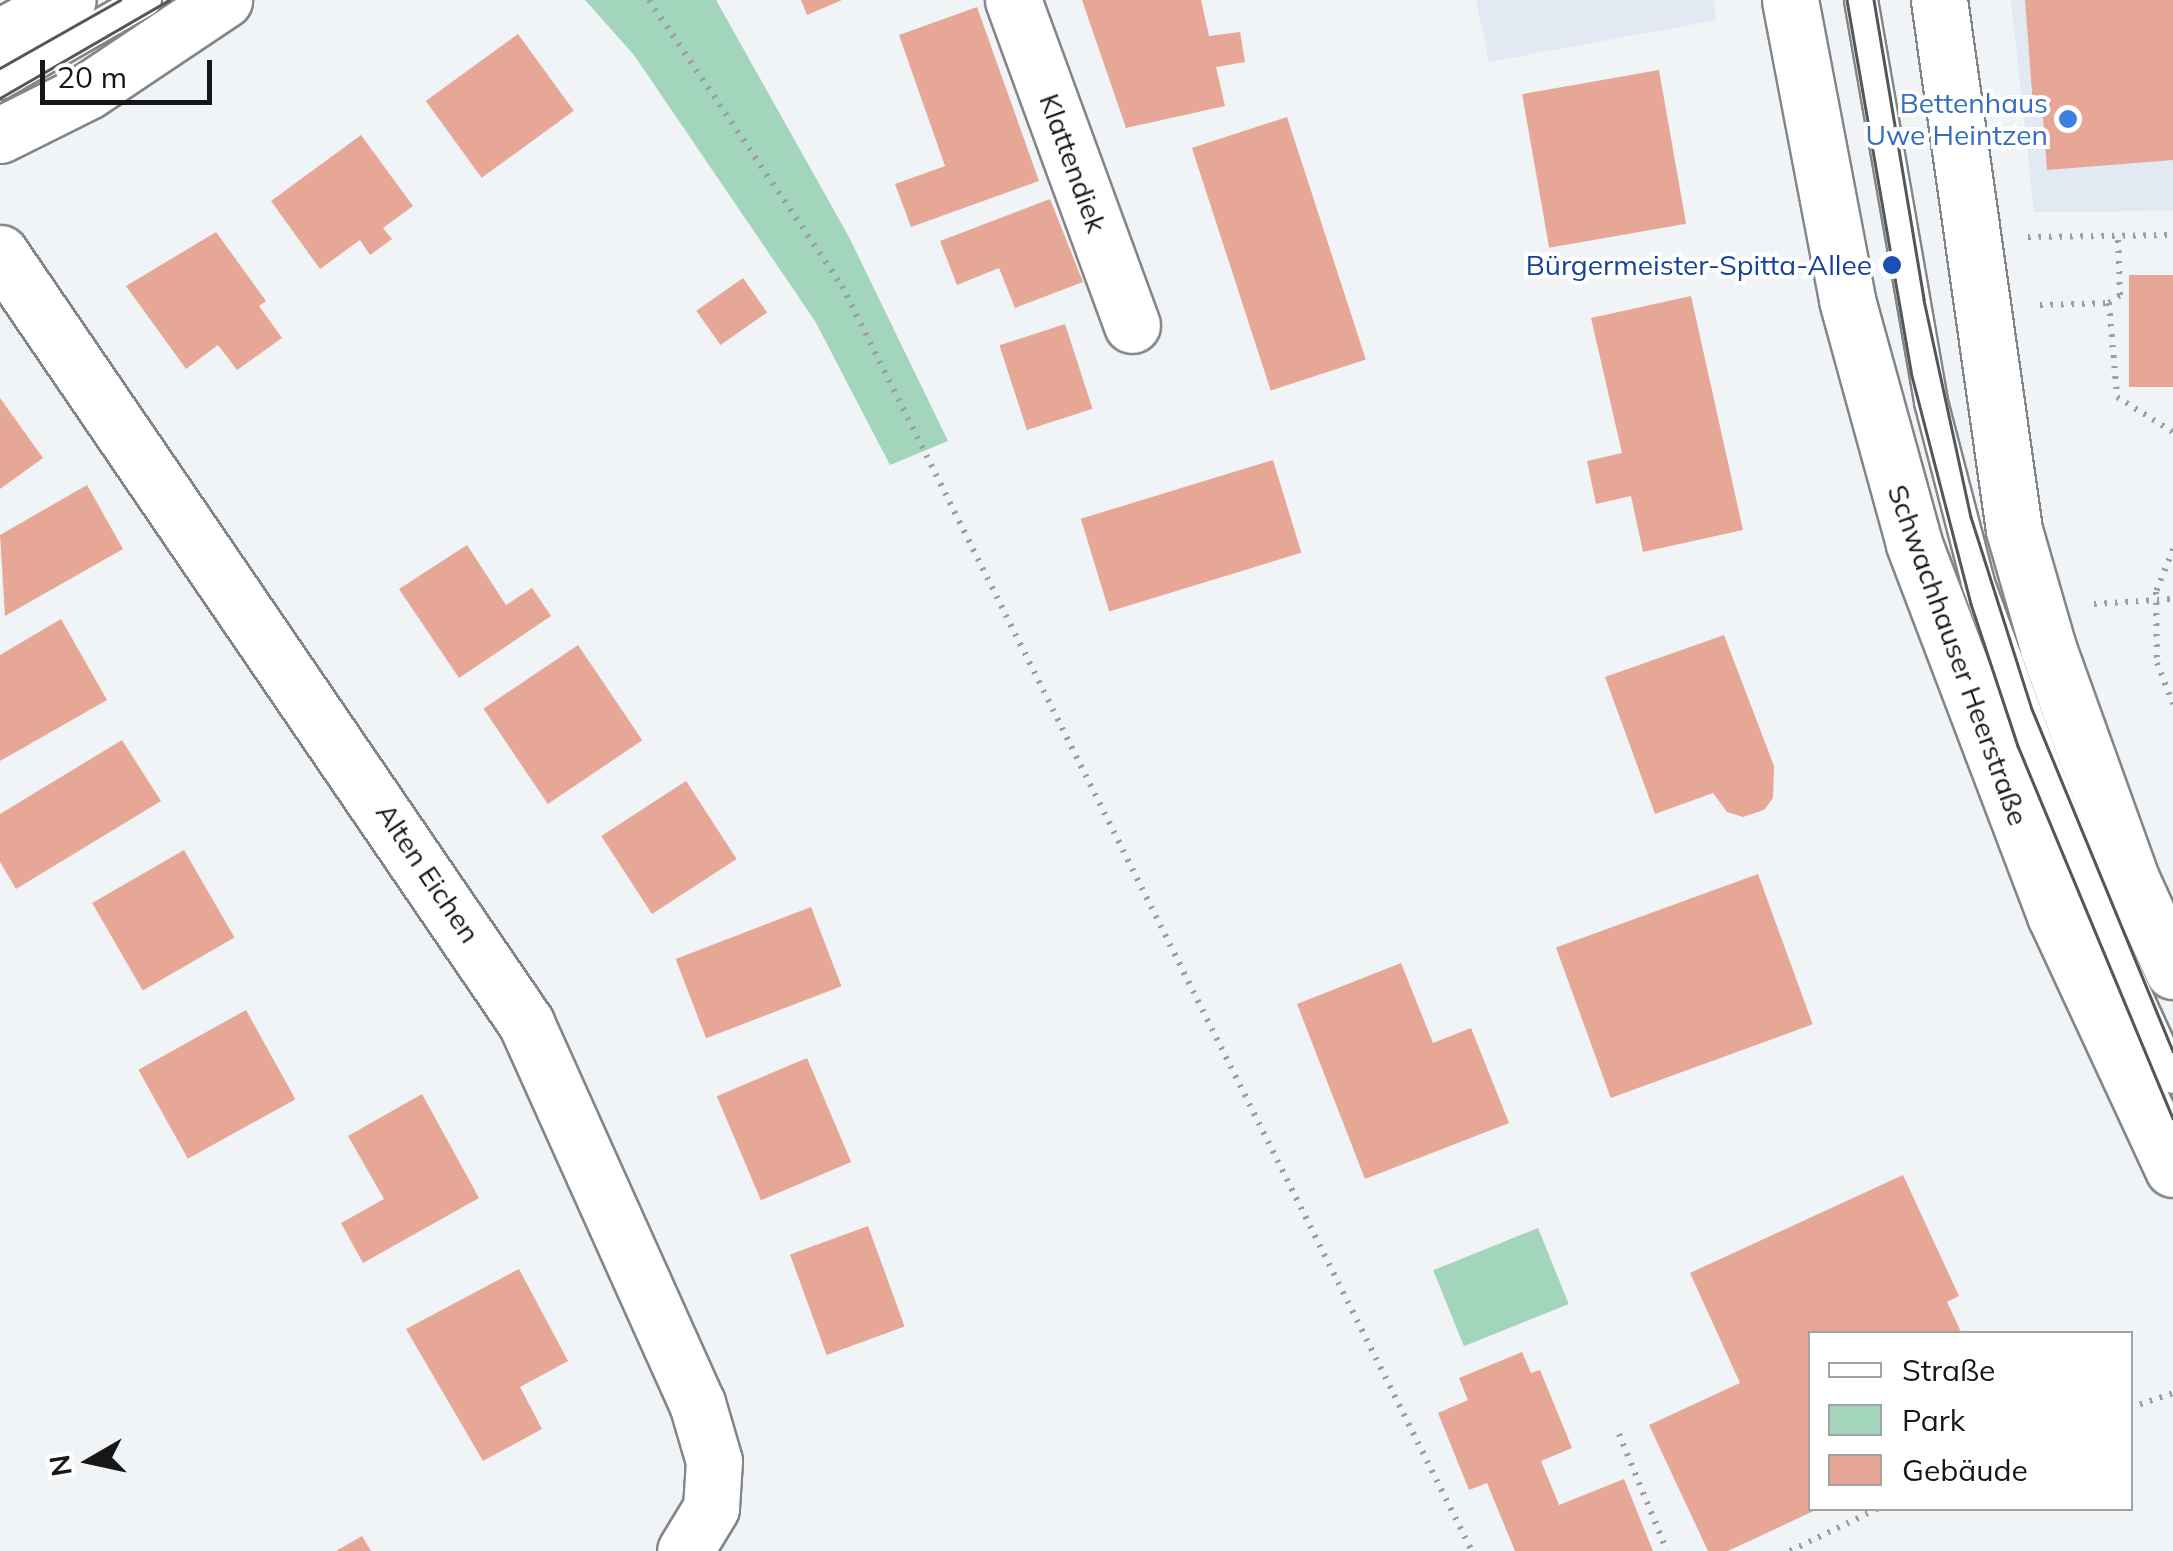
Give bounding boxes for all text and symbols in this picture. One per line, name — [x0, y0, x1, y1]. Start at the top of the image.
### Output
scale bar — [45, 40, 218, 102]
text: 20 m — [57, 58, 127, 96]
place label: Bettenhaus Uwe Heintzen — [1865, 86, 2048, 152]
street label: Klattendiek — [1032, 89, 1114, 237]
marker: Bettenhaus Uwe Heintzen — [2057, 108, 2079, 130]
place label: Bürgermeister-Spitta-Allee — [1526, 248, 1872, 282]
marker: Bürgermeister-Spitta-Allee — [1881, 254, 1903, 276]
street label: Schwachhauser Heerstraße — [1881, 480, 2035, 830]
street label: Alten Eichen — [369, 797, 487, 949]
legend — [1808, 1331, 2133, 1511]
text: Straße — [1902, 1351, 1995, 1389]
text: Park — [1902, 1401, 1965, 1439]
north arrow — [40, 1411, 140, 1511]
text: Gebäude — [1902, 1451, 2028, 1489]
text: N — [41, 1453, 79, 1479]

